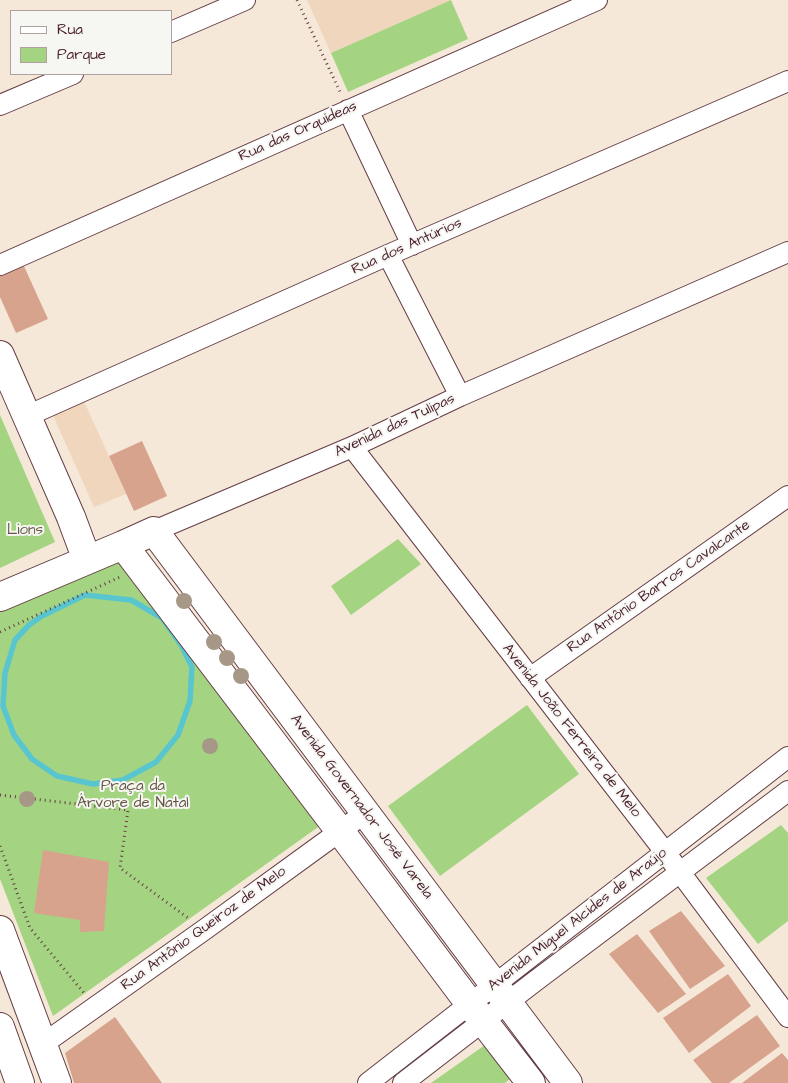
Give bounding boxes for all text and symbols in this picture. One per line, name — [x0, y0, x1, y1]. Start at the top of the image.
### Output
legend — [10, 10, 172, 75]
text: Rua — [57, 19, 83, 40]
text: Parque — [57, 44, 106, 65]
street label: Rua das Orquídeas — [236, 98, 360, 166]
street label: Rua dos Antúrios — [349, 215, 465, 279]
street label: Avenida das Tulipas — [332, 390, 458, 462]
street label: Rua Antônio Barros Cavalcante — [564, 517, 754, 657]
park label: Lions — [7, 522, 43, 540]
street label: Avenida João Ferreira de Melo — [498, 641, 644, 821]
street label: Avenida Governador José Varela — [286, 711, 436, 903]
park label: Praça da Árvore de Natal — [77, 778, 189, 813]
street label: Avenida Miguel Alcídes de Araújo — [485, 844, 671, 996]
street label: Rua Antônio Queiroz de Melo — [118, 863, 290, 995]

